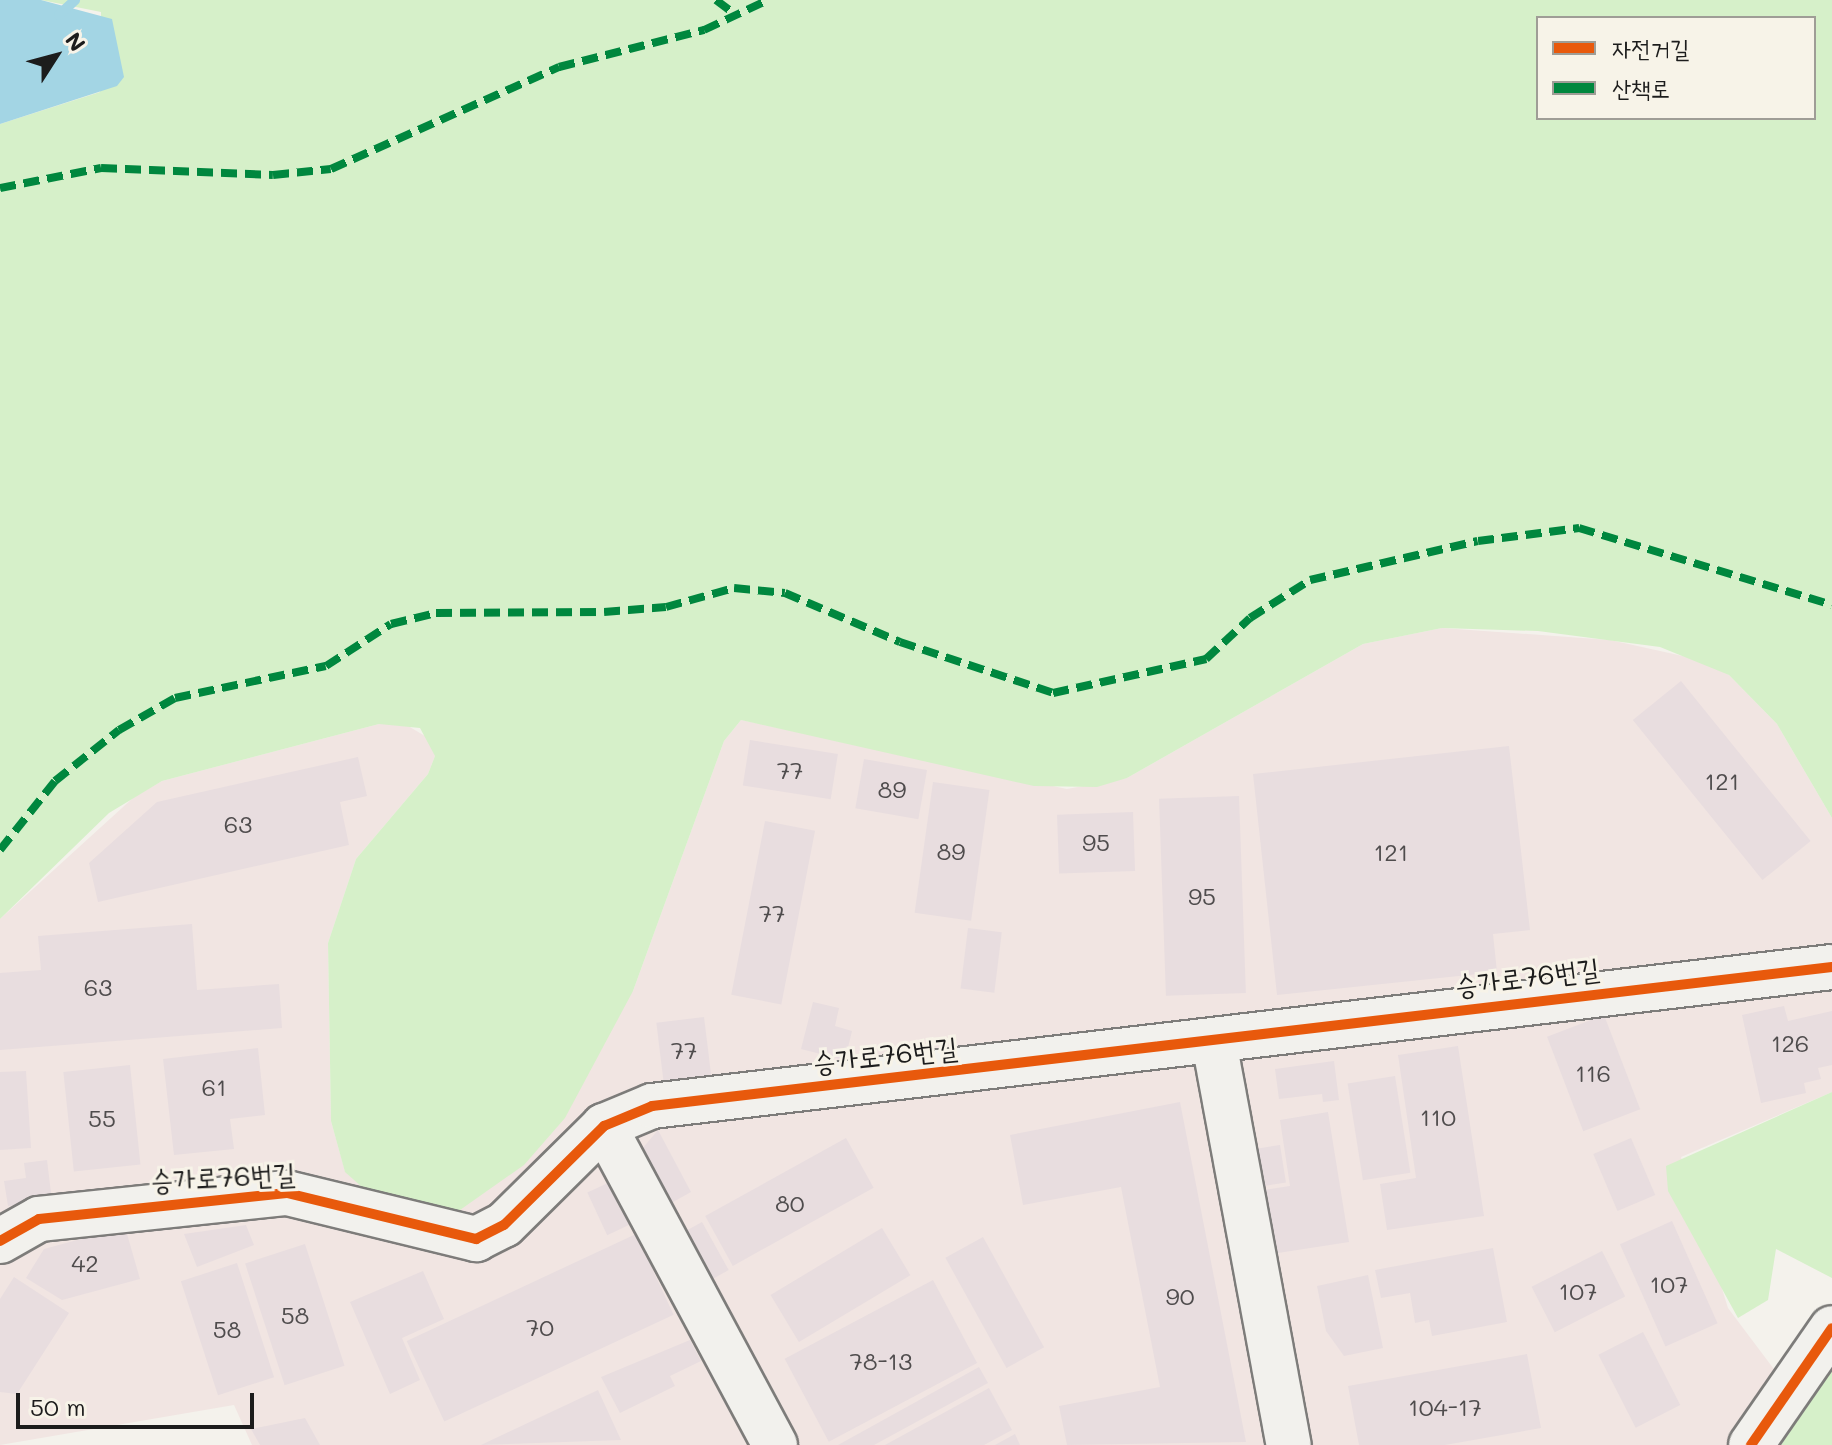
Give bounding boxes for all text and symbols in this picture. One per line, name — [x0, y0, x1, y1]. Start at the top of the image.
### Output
north arrow — [16, 16, 96, 96]
legend — [1536, 16, 1816, 120]
text: N — [59, 26, 92, 57]
text: 자전거길 — [1612, 32, 1689, 63]
text: 산책로 — [1612, 72, 1670, 103]
house number: 77 — [777, 756, 803, 784]
house number: 121 — [1705, 767, 1739, 795]
house number: 89 — [878, 775, 906, 803]
house number: 63 — [224, 810, 252, 838]
house number: 95 — [1082, 828, 1110, 856]
house number: 89 — [937, 837, 965, 865]
house number: 121 — [1374, 838, 1408, 866]
house number: 95 — [1188, 882, 1216, 910]
house number: 77 — [759, 899, 785, 927]
street label: 승가로76번길 — [1453, 950, 1601, 1002]
house number: 63 — [84, 973, 112, 1001]
house number: 126 — [1771, 1029, 1809, 1057]
street label: 승가로76번길 — [811, 1030, 959, 1078]
house number: 77 — [671, 1036, 697, 1064]
house number: 116 — [1575, 1059, 1611, 1087]
house number: 61 — [201, 1073, 227, 1101]
house number: 110 — [1420, 1103, 1456, 1131]
house number: 55 — [88, 1104, 116, 1132]
street label: 승가로76번길 — [150, 1155, 296, 1197]
house number: 80 — [775, 1189, 805, 1217]
house number: 42 — [71, 1249, 99, 1277]
house number: 107 — [1650, 1270, 1688, 1298]
house number: 107 — [1559, 1277, 1597, 1305]
house number: 90 — [1166, 1282, 1194, 1310]
house number: 58 — [281, 1301, 309, 1329]
house number: 70 — [526, 1313, 554, 1341]
house number: 58 — [213, 1315, 241, 1343]
house number: 78-13 — [850, 1347, 912, 1375]
scale bar — [20, 1377, 258, 1427]
text: 50 m — [30, 1391, 86, 1422]
house number: 104-17 — [1408, 1393, 1482, 1421]

